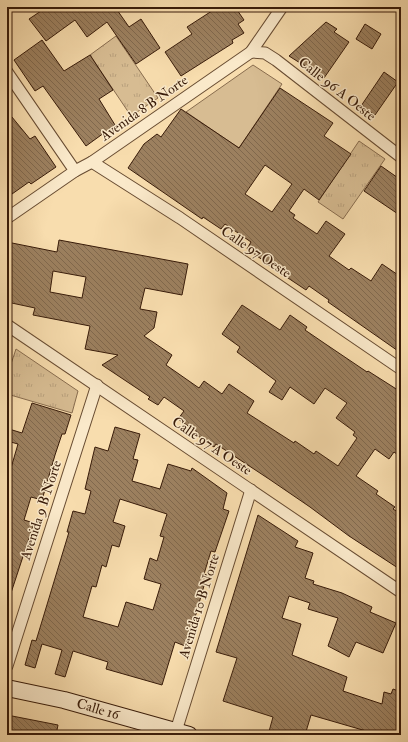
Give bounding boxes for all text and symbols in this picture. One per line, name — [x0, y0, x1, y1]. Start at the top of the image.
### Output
street label: Calle 96 A Oeste — [295, 54, 379, 125]
street label: Avenida 8 B Norte — [96, 71, 191, 145]
street label: Calle 97 Oeste — [218, 222, 294, 282]
street label: Calle 97 A Oeste — [169, 413, 255, 479]
street label: Avenida 9 B Norte — [17, 458, 65, 563]
street label: Avenida 10 B Norte — [175, 551, 223, 661]
street label: Calle 16 — [75, 695, 122, 723]

